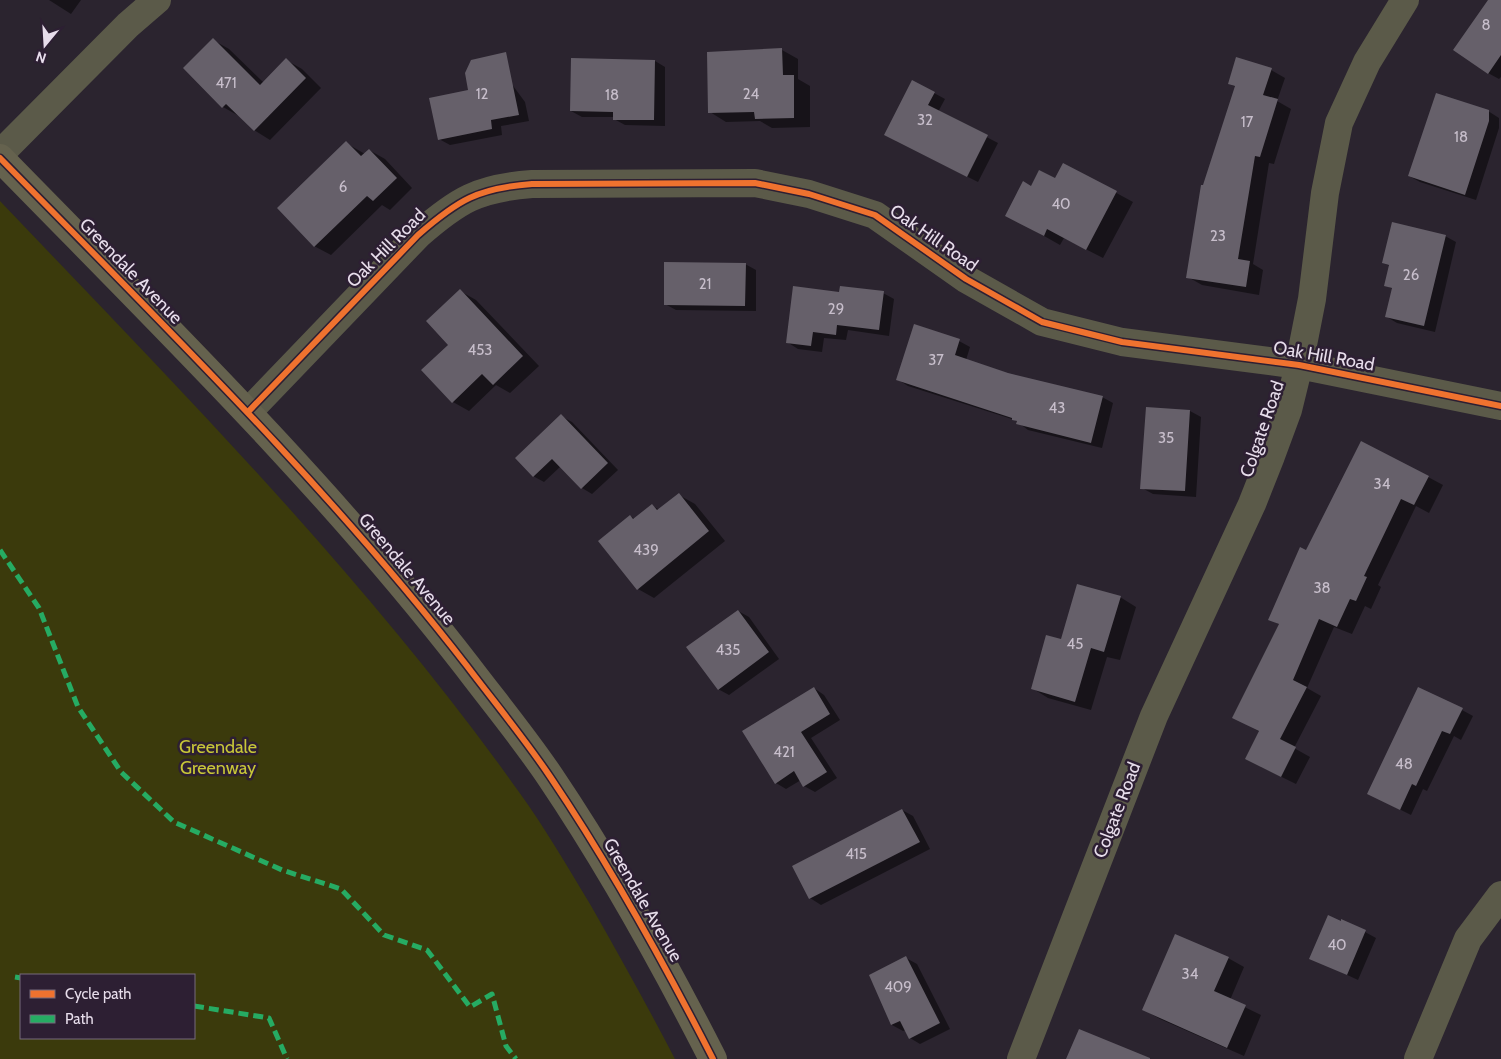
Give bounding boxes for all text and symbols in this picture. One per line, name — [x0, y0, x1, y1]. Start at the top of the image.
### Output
house number: 8 — [1481, 16, 1491, 34]
north arrow — [20, 20, 70, 70]
text: N — [33, 47, 48, 67]
house number: 471 — [215, 74, 237, 92]
house number: 12 — [476, 85, 489, 103]
house number: 24 — [743, 85, 760, 103]
house number: 18 — [605, 86, 619, 104]
house number: 32 — [917, 111, 933, 129]
house number: 17 — [1241, 113, 1254, 131]
house number: 18 — [1454, 128, 1468, 146]
house number: 6 — [339, 178, 347, 196]
house number: 40 — [1051, 195, 1071, 213]
street label: Oak Hill Road — [886, 200, 982, 276]
street label: Oak Hill Road — [342, 204, 430, 292]
street label: Greendale Avenue — [75, 213, 187, 329]
house number: 23 — [1210, 227, 1226, 245]
house number: 26 — [1403, 266, 1419, 284]
house number: 21 — [699, 275, 711, 293]
house number: 29 — [828, 300, 844, 318]
street label: Oak Hill Road — [1272, 336, 1376, 376]
house number: 453 — [468, 341, 492, 359]
house number: 37 — [928, 351, 944, 369]
street label: Colgate Road — [1235, 378, 1289, 480]
house number: 43 — [1049, 399, 1065, 417]
house number: 35 — [1158, 429, 1174, 447]
house number: 34 — [1374, 475, 1391, 493]
street label: Greendale Avenue — [354, 509, 460, 629]
house number: 439 — [633, 541, 659, 559]
house number: 38 — [1313, 579, 1331, 597]
house number: 45 — [1067, 635, 1083, 653]
house number: 435 — [716, 641, 740, 659]
park label: Greendale Greenway — [179, 736, 257, 779]
house number: 421 — [773, 743, 795, 761]
house number: 48 — [1395, 755, 1413, 773]
street label: Colgate Road — [1089, 759, 1145, 861]
street label: Greendale Avenue — [599, 834, 687, 966]
house number: 415 — [845, 845, 867, 863]
house number: 40 — [1327, 936, 1347, 954]
house number: 34 — [1182, 965, 1199, 983]
legend — [20, 974, 195, 1039]
house number: 409 — [884, 978, 912, 996]
text: Cycle path — [65, 985, 131, 1003]
text: Path — [65, 1010, 94, 1028]

